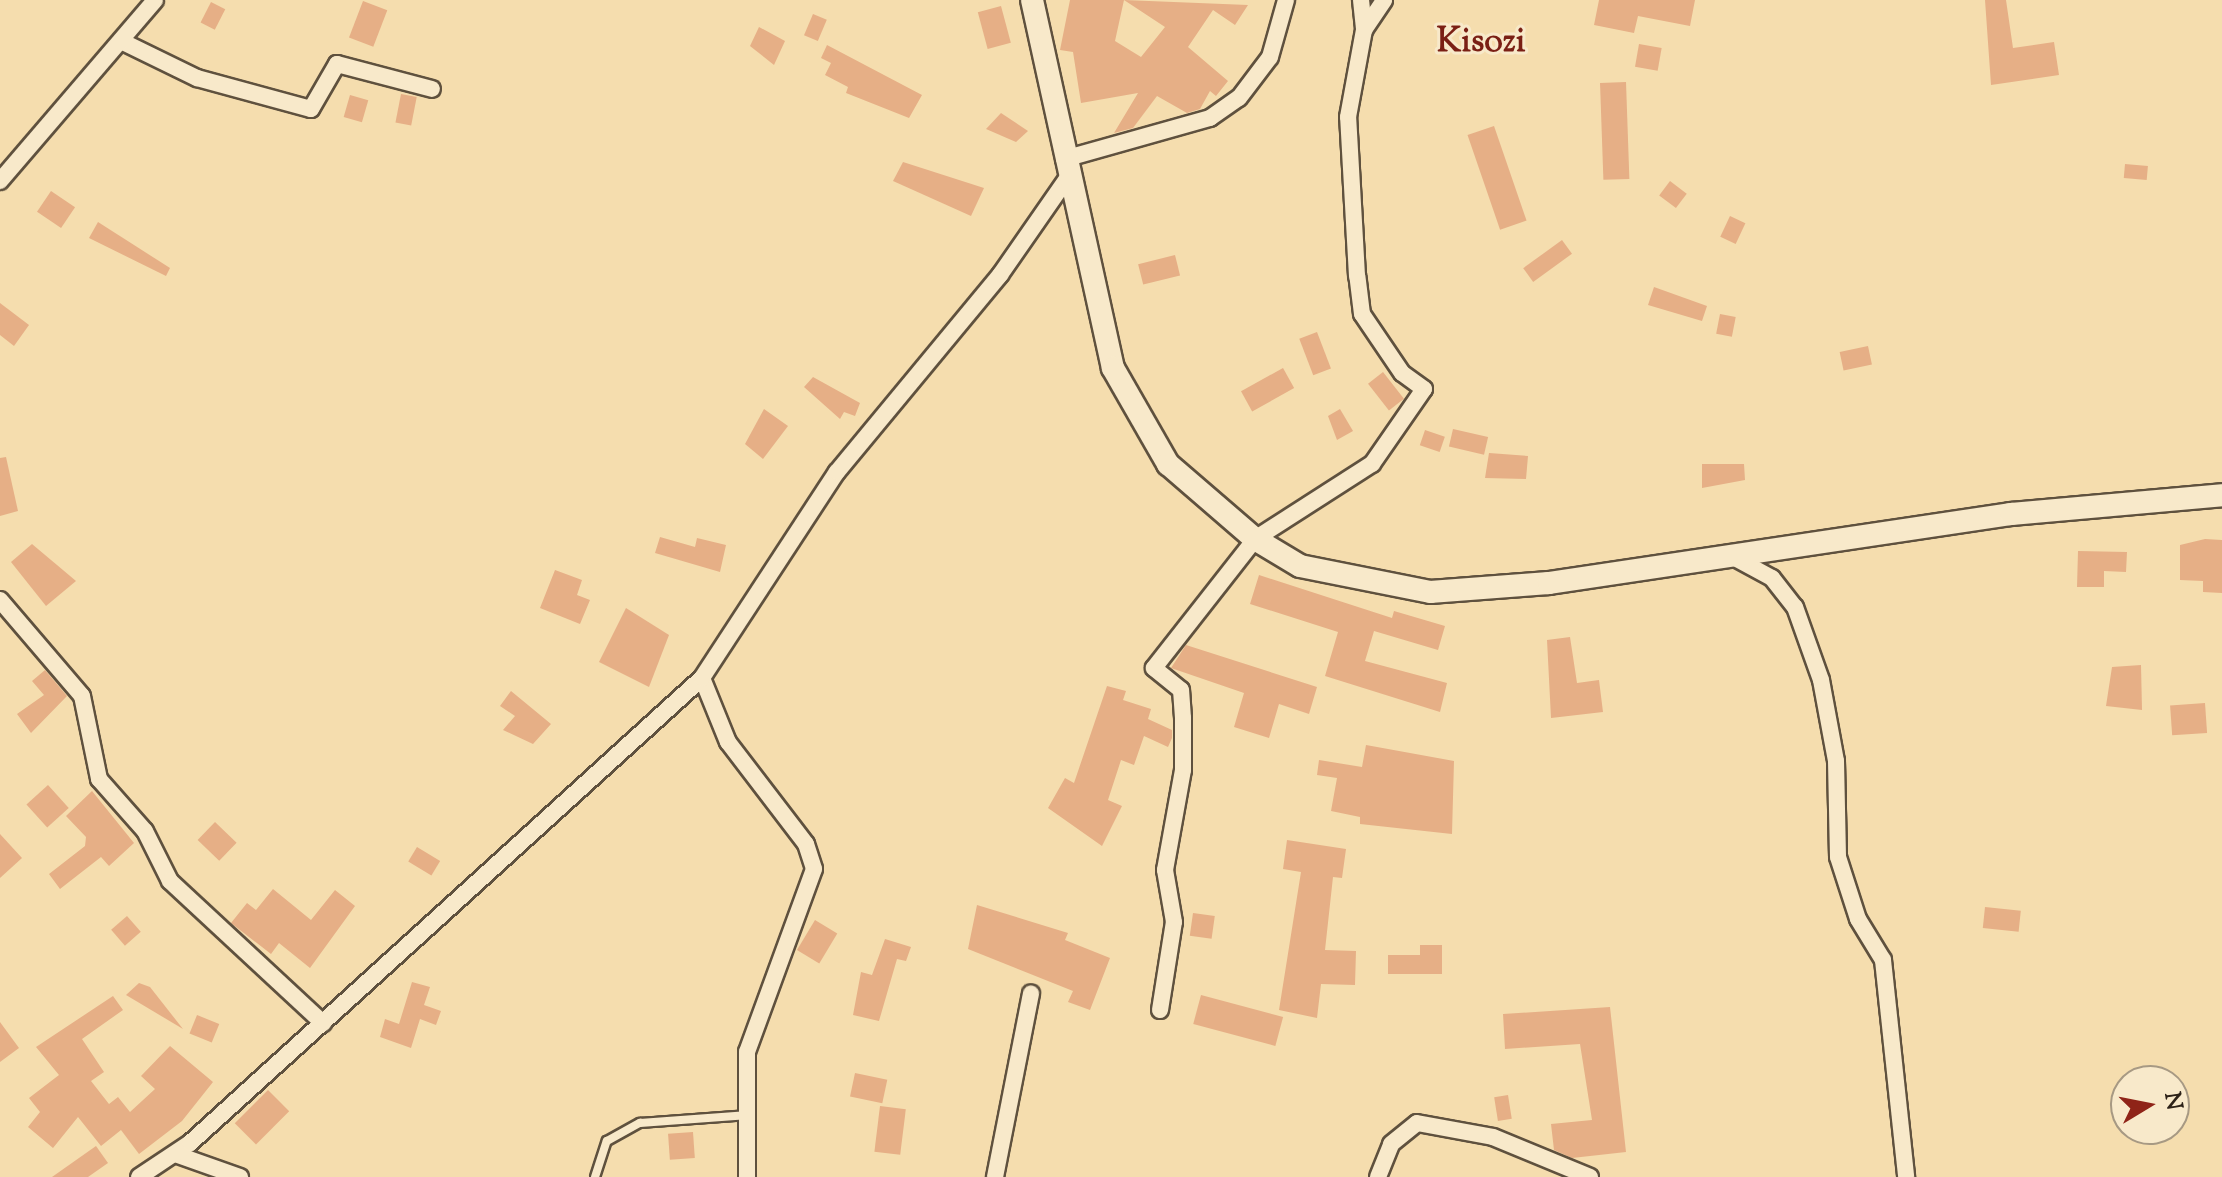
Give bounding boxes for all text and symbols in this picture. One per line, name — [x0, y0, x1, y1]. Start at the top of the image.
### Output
district label: Kisozi — [1437, 23, 1525, 63]
north arrow — [2110, 1065, 2190, 1145]
text: N — [2154, 1090, 2189, 1113]

